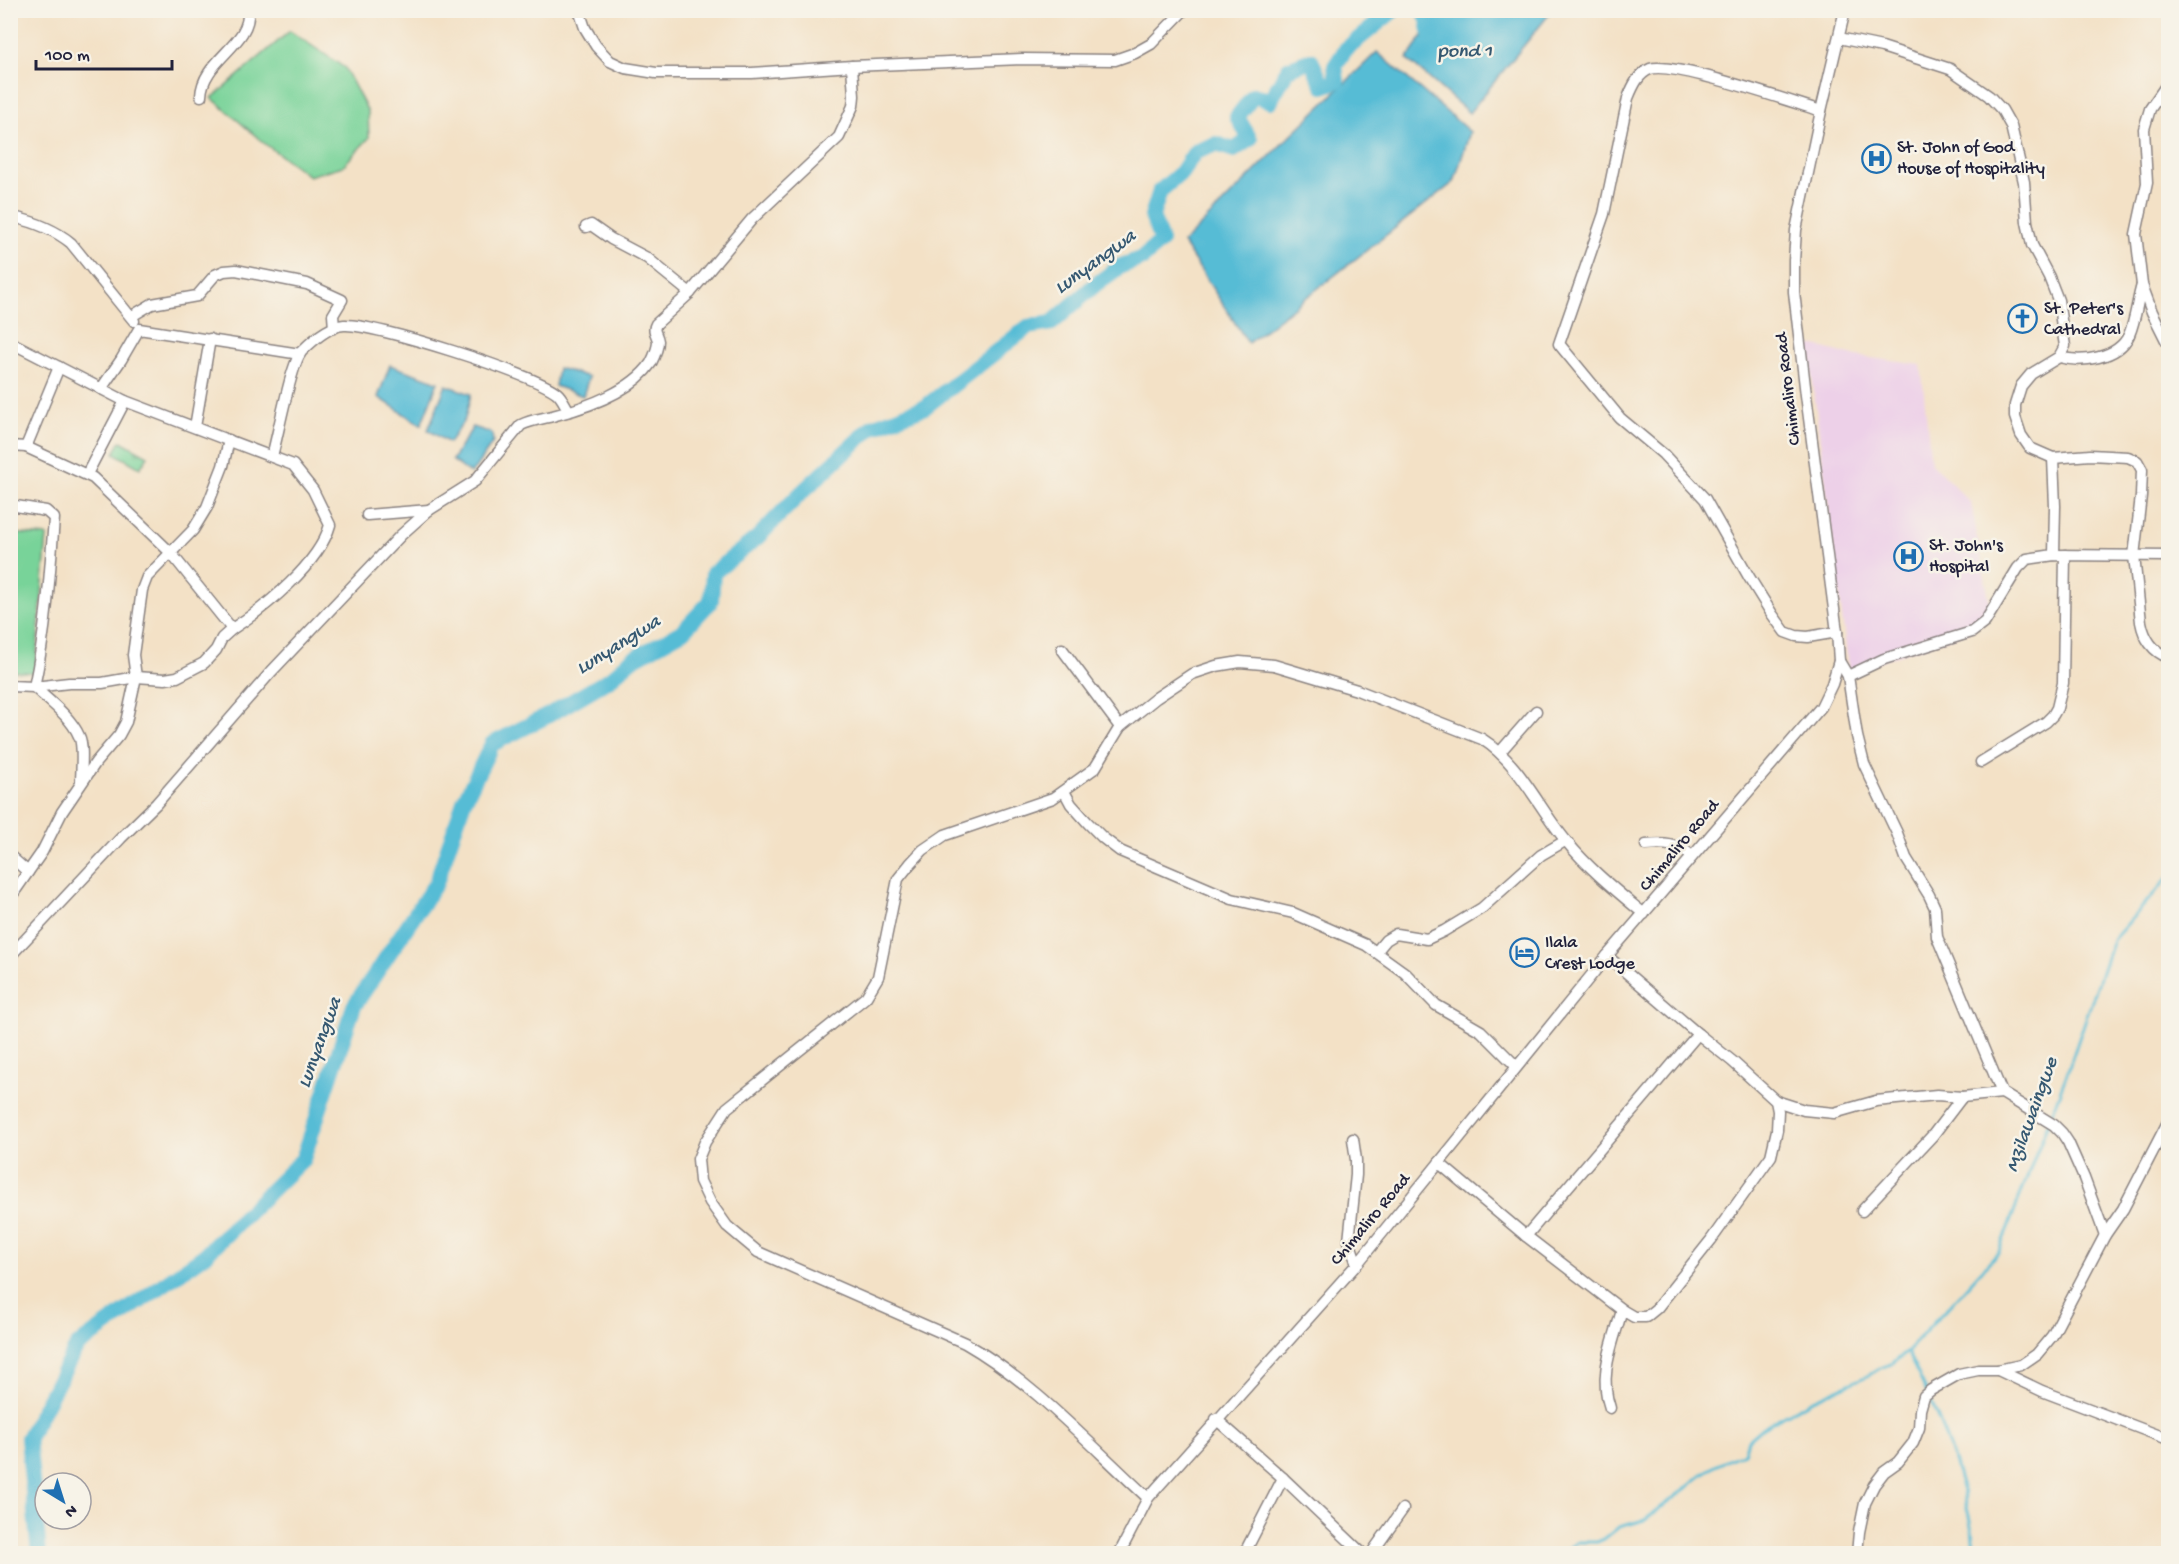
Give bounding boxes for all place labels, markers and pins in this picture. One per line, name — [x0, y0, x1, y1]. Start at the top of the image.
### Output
place label: St. John of God House of Hospitality — [1897, 138, 2045, 180]
hospital icon: St. John of God House of Hospitality — [1860, 142, 1892, 174]
place label: St. Peter's Cathedral — [2044, 299, 2124, 341]
church icon: St. Peter's Cathedral — [2007, 303, 2039, 335]
place label: St. John's Hospital — [1929, 536, 2004, 578]
hospital icon: St. John's Hospital — [1892, 540, 1924, 572]
place label: Ilala Crest Lodge — [1545, 933, 1635, 975]
hotel icon: Ilala Crest Lodge — [1508, 937, 1540, 969]

